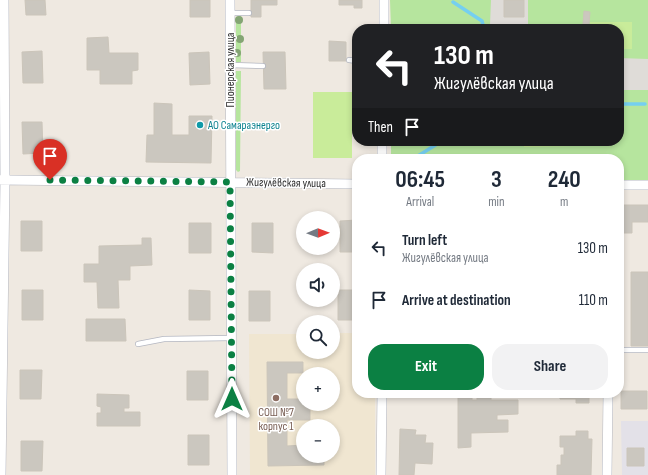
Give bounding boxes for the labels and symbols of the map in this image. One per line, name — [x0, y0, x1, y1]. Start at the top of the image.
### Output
street label: Пионерская улица — [223, 32, 238, 107]
place label: АО Самараэнерго — [207, 118, 280, 133]
marker: АО Самараэнерго — [195, 120, 205, 130]
pin — [33, 139, 67, 180]
street label: Жигулёвская улица — [246, 175, 326, 191]
north arrow — [296, 211, 340, 255]
position arrow — [211, 378, 253, 420]
marker: СОШ №7 корпус 1 — [271, 393, 281, 403]
place label: СОШ №7 корпус 1 — [258, 405, 294, 434]

